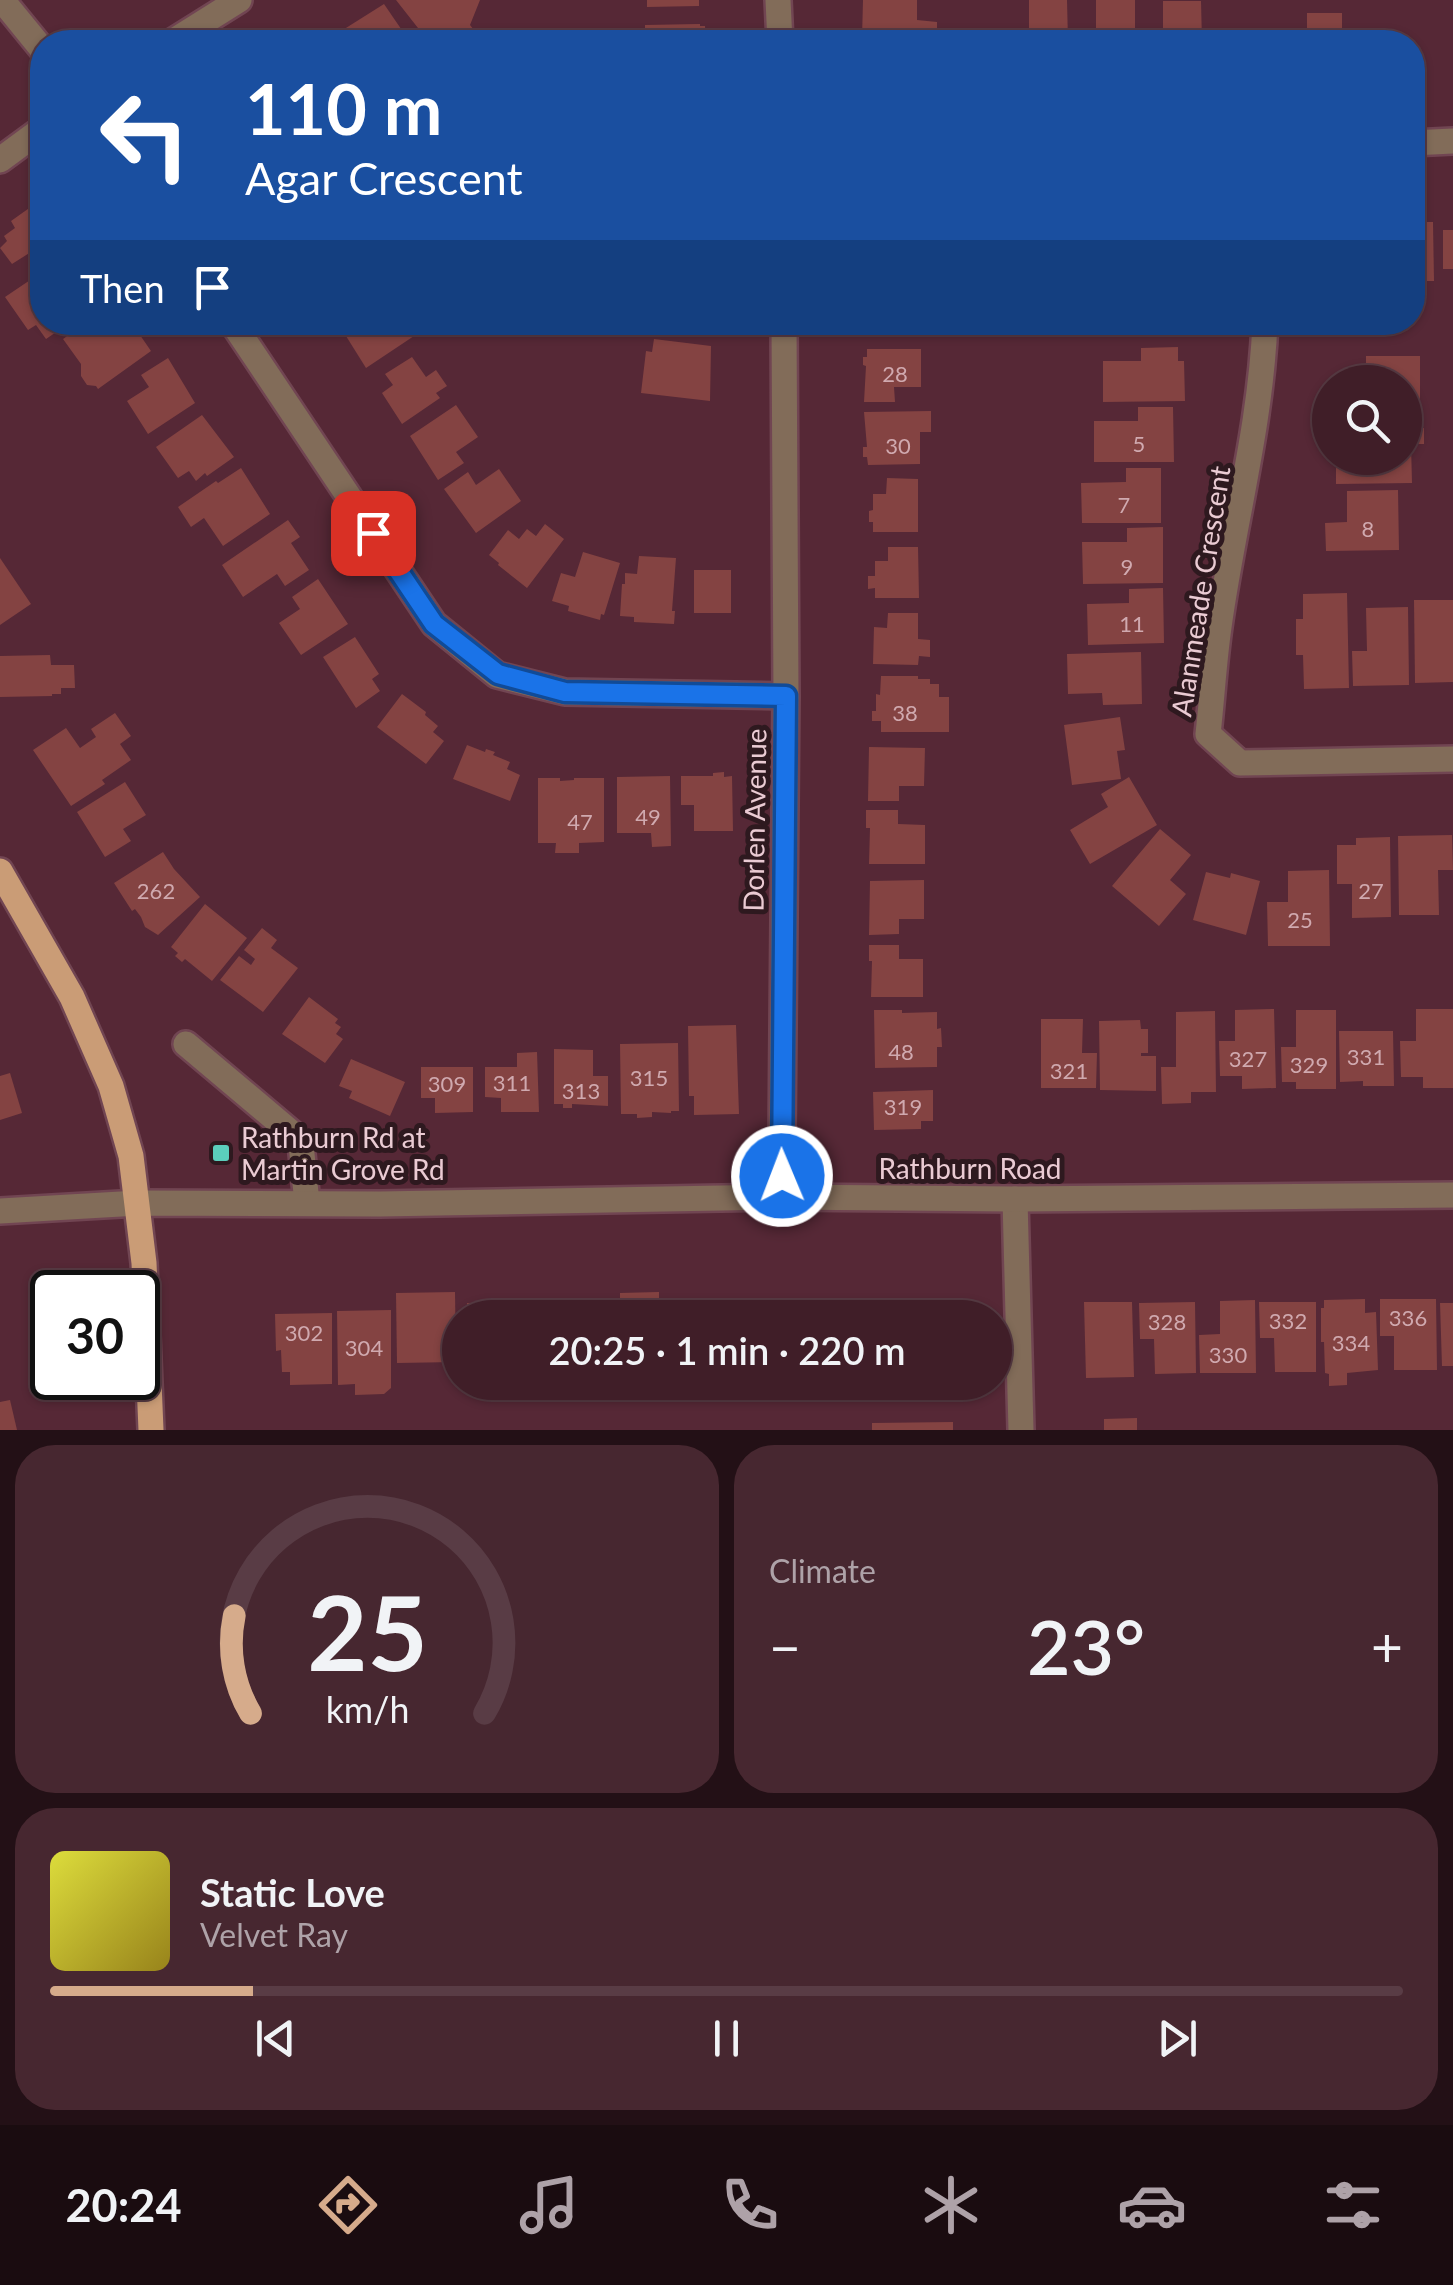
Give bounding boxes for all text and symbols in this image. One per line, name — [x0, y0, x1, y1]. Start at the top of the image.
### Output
text: 110 m — [245, 66, 442, 150]
icon: left — [80, 70, 210, 200]
text: Agar Crescent — [245, 151, 523, 205]
icon: arrive — [185, 260, 240, 315]
text: Then — [80, 265, 165, 311]
house number: 28 — [882, 360, 908, 387]
map controls — [1312, 365, 1422, 475]
button: search — [1312, 365, 1422, 475]
house number: 5 — [1133, 430, 1145, 457]
house number: 30 — [885, 432, 911, 459]
street label: Alanmeade Crescent — [1163, 463, 1237, 719]
pin — [331, 491, 416, 576]
house number: 7 — [1118, 491, 1130, 518]
icon: arrive — [346, 506, 401, 561]
house number: 8 — [1362, 515, 1374, 542]
house number: 9 — [1121, 553, 1133, 580]
house number: 11 — [1119, 610, 1145, 637]
house number: 38 — [892, 699, 918, 726]
street label: Dorlen Avenue — [735, 728, 773, 912]
house number: 49 — [635, 803, 661, 830]
house number: 47 — [567, 808, 593, 835]
house number: 262 — [137, 877, 175, 904]
house number: 27 — [1358, 877, 1384, 904]
house number: 25 — [1287, 906, 1313, 933]
house number: 48 — [888, 1038, 914, 1065]
house number: 331 — [1347, 1043, 1385, 1070]
house number: 327 — [1229, 1045, 1267, 1072]
house number: 329 — [1290, 1051, 1328, 1078]
house number: 321 — [1050, 1057, 1088, 1084]
house number: 315 — [630, 1064, 668, 1091]
house number: 311 — [493, 1069, 531, 1096]
house number: 309 — [428, 1070, 466, 1097]
house number: 313 — [562, 1077, 600, 1104]
house number: 319 — [884, 1093, 922, 1120]
place label: Rathburn Rd at Martin Grove Rd — [241, 1120, 445, 1186]
position arrow — [730, 1124, 834, 1228]
marker: Rathburn Rd at Martin Grove Rd — [210, 1142, 232, 1164]
street label: Rathburn Road — [878, 1151, 1062, 1185]
speed limit sign: 30 — [30, 1270, 160, 1400]
house number: 336 — [1389, 1304, 1427, 1331]
house number: 332 — [1269, 1307, 1307, 1334]
house number: 328 — [1148, 1308, 1186, 1335]
house number: 302 — [285, 1319, 323, 1346]
text: 20:25 · 1 min · 220 m — [549, 1327, 905, 1373]
house number: 334 — [1332, 1329, 1370, 1356]
house number: 304 — [345, 1334, 383, 1361]
house number: 330 — [1209, 1341, 1247, 1368]
text: Climate — [769, 1551, 876, 1590]
text: 25 — [307, 1568, 427, 1693]
text: 23° — [1027, 1601, 1145, 1691]
text: − — [769, 1613, 801, 1679]
text: + — [1371, 1613, 1403, 1679]
text: km/h — [325, 1688, 409, 1731]
text: Static Love — [200, 1869, 385, 1915]
text: Velvet Ray — [200, 1915, 348, 1954]
icon: previous — [248, 2011, 303, 2066]
icon: pause — [699, 2011, 754, 2066]
icon: next — [1150, 2011, 1205, 2066]
icon: directions — [313, 2170, 383, 2240]
icon: music — [514, 2170, 584, 2240]
icon: phone — [715, 2170, 785, 2240]
icon: climate — [916, 2170, 986, 2240]
icon: car — [1117, 2170, 1187, 2240]
icon: filters — [1318, 2170, 1388, 2240]
text: 20:24 — [66, 2178, 182, 2232]

